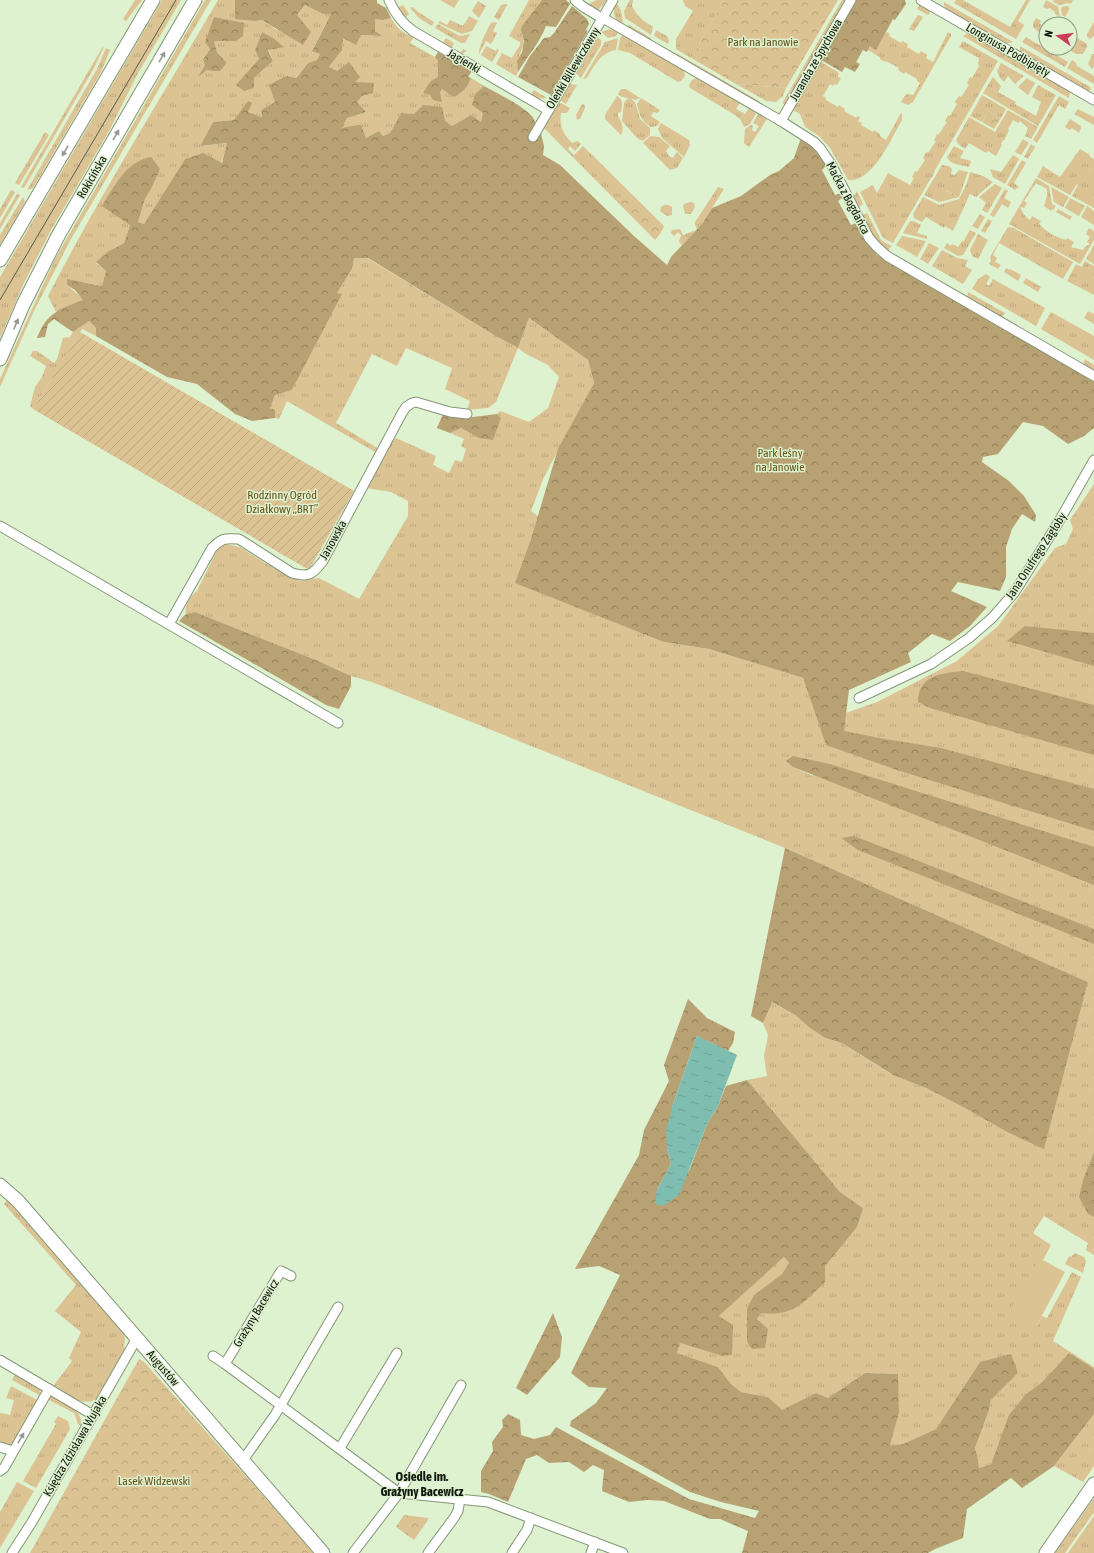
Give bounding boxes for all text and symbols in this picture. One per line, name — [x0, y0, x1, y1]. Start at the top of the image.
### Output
street label: Juranda ze Spychowa — [787, 16, 845, 104]
north arrow — [1038, 16, 1078, 56]
street label: Longinusa Podbipięty — [963, 20, 1053, 80]
street label: Oleńki Billewiczówny — [543, 25, 603, 111]
text: N — [1042, 29, 1055, 38]
park label: Park na Janowie — [728, 35, 798, 49]
street label: Jagienki — [445, 46, 483, 76]
one-way arrow — [158, 51, 165, 63]
one-way arrow — [113, 129, 120, 141]
one-way arrow — [61, 145, 68, 157]
street label: Rokicińska — [74, 153, 110, 201]
street label: Maćka z Bogdańca — [823, 159, 873, 237]
one-way arrow — [13, 317, 19, 329]
park label: Park leśny na Janowie — [755, 446, 805, 474]
park label: Rodzinny Ogród Działkowy „BRT” — [246, 488, 318, 516]
street label: Jana Onufrego Zagłoby — [1003, 510, 1069, 602]
street label: Janowska — [316, 518, 350, 562]
street label: Grażyny Bacewicz — [230, 1276, 282, 1349]
street label: Augustów — [144, 1347, 182, 1389]
street label: Księdza Zdzisława Wujaka — [40, 1393, 110, 1499]
one-way arrow — [17, 1432, 24, 1444]
district label: Osiedle im. Grażyny Bacewicz — [380, 1469, 464, 1499]
park label: Lasek Widzewski — [118, 1474, 190, 1488]

